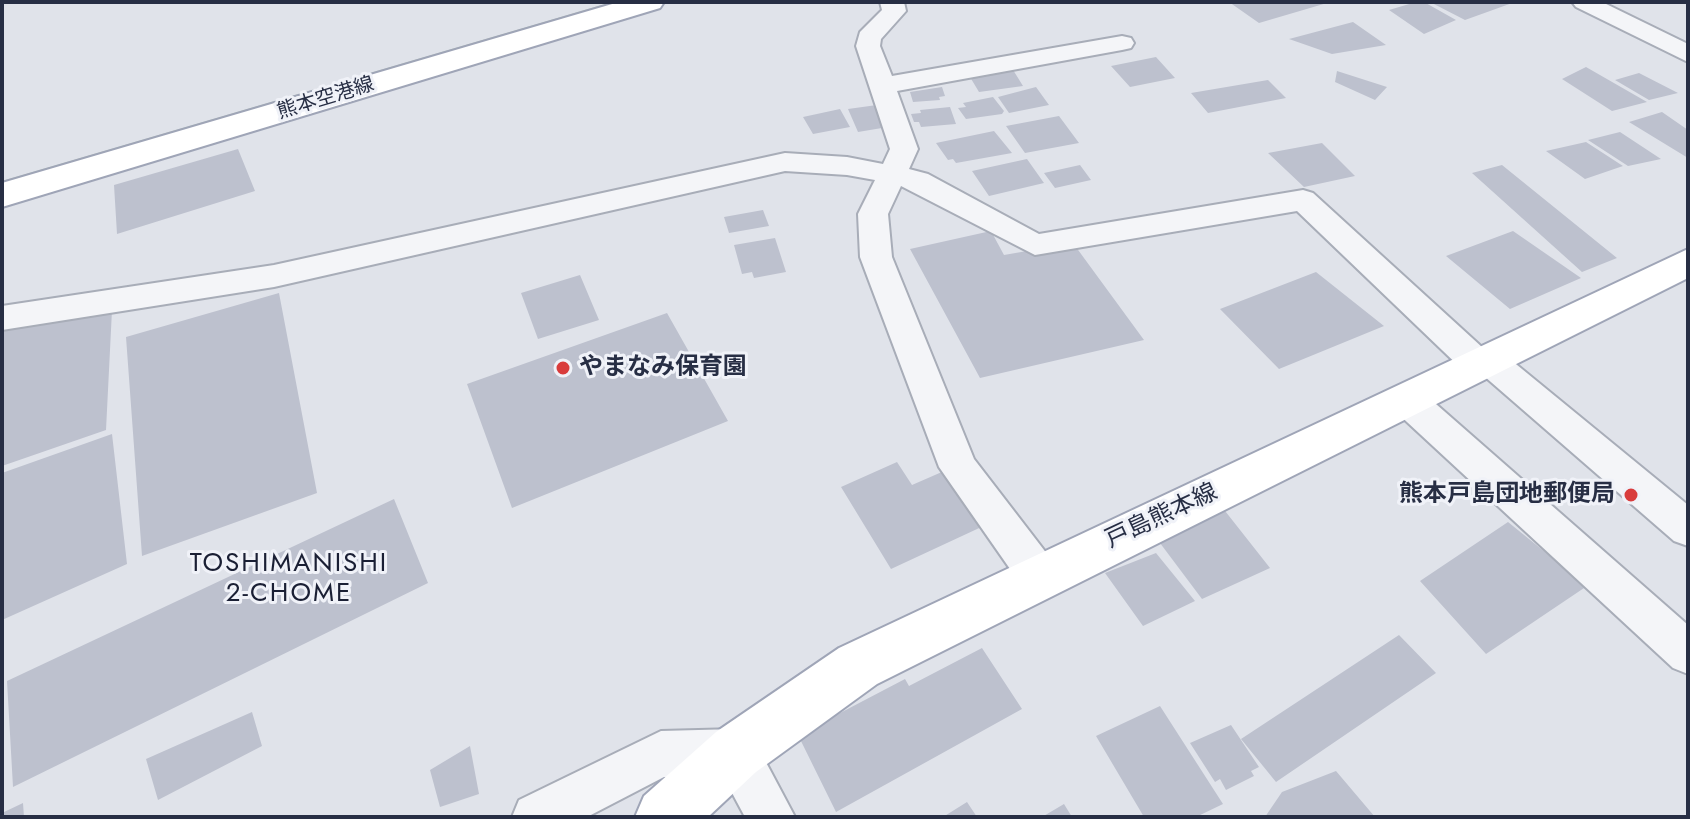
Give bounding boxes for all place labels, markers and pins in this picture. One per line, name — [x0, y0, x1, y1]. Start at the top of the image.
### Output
place label: やまなみ保育園 — [579, 354, 747, 382]
marker: やまなみ保育園 — [554, 359, 572, 377]
place label: 熊本戸島団地郵便局 — [1399, 481, 1615, 509]
marker: 熊本戸島団地郵便局 — [1622, 486, 1640, 504]

